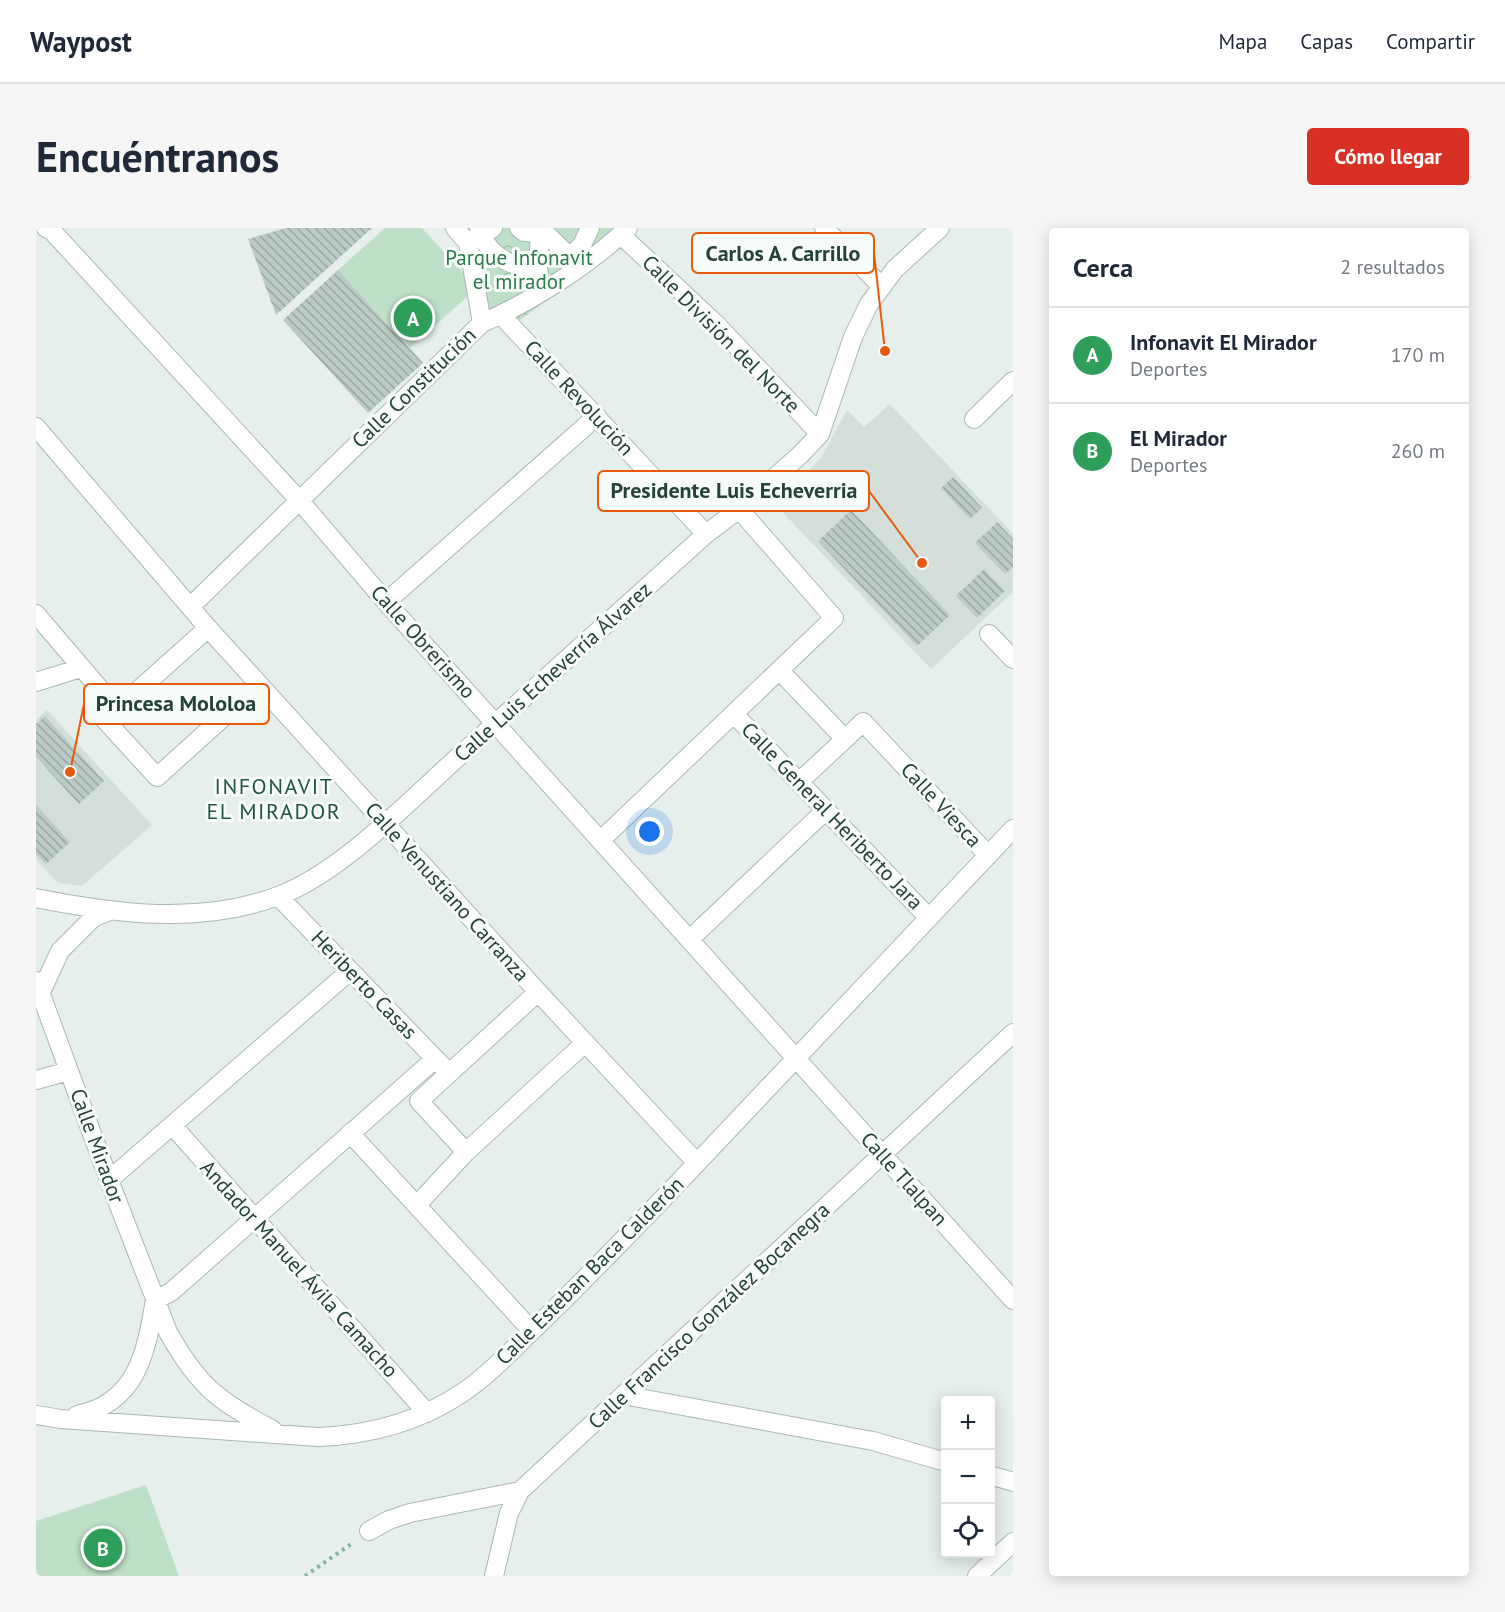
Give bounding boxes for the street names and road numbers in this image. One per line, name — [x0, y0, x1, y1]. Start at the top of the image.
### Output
street label: Calle División del Norte — [637, 249, 806, 418]
street label: Calle Constitución — [346, 321, 481, 454]
street label: Calle Revolución — [519, 334, 640, 461]
street label: Calle Luis Echeverría Álvarez — [448, 576, 657, 768]
street label: Calle Obrerismo — [365, 579, 482, 704]
street label: Calle General Heriberto Jara — [736, 716, 929, 915]
street label: Calle Viesca — [895, 756, 988, 853]
street label: Calle Venustiano Carranza — [360, 796, 535, 987]
street label: Heriberto Casas — [306, 924, 423, 1045]
street label: Calle Mirador — [64, 1085, 131, 1207]
street label: Calle Tlalpan — [855, 1126, 954, 1231]
street label: Andador Manuel Ávila Camacho — [194, 1154, 404, 1383]
street label: Calle Esteban Baca Calderón — [490, 1171, 689, 1370]
street label: Calle Francisco González Bocanegra — [582, 1196, 835, 1435]

